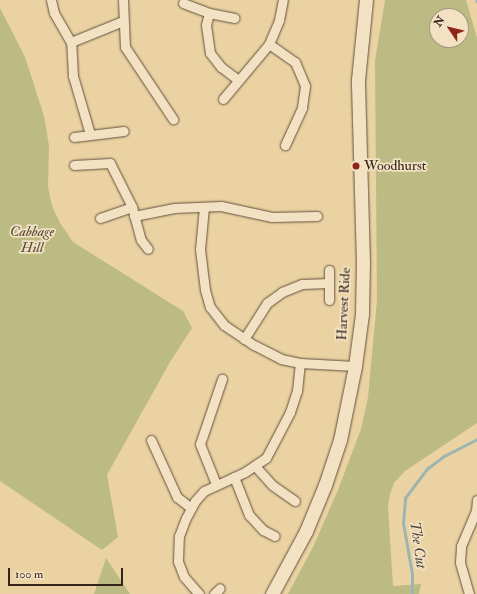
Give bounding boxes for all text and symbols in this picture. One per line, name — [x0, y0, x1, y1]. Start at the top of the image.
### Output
north arrow — [429, 8, 469, 48]
text: N — [431, 14, 448, 29]
place label: Woodhurst — [364, 158, 426, 174]
marker: Woodhurst — [351, 161, 361, 171]
park label: Cabbage Hill — [10, 224, 54, 256]
street label: Harvest Ride — [334, 267, 354, 341]
water label: The Cut — [406, 520, 430, 570]
scale bar — [10, 560, 125, 586]
text: 100 m — [15, 567, 43, 582]

